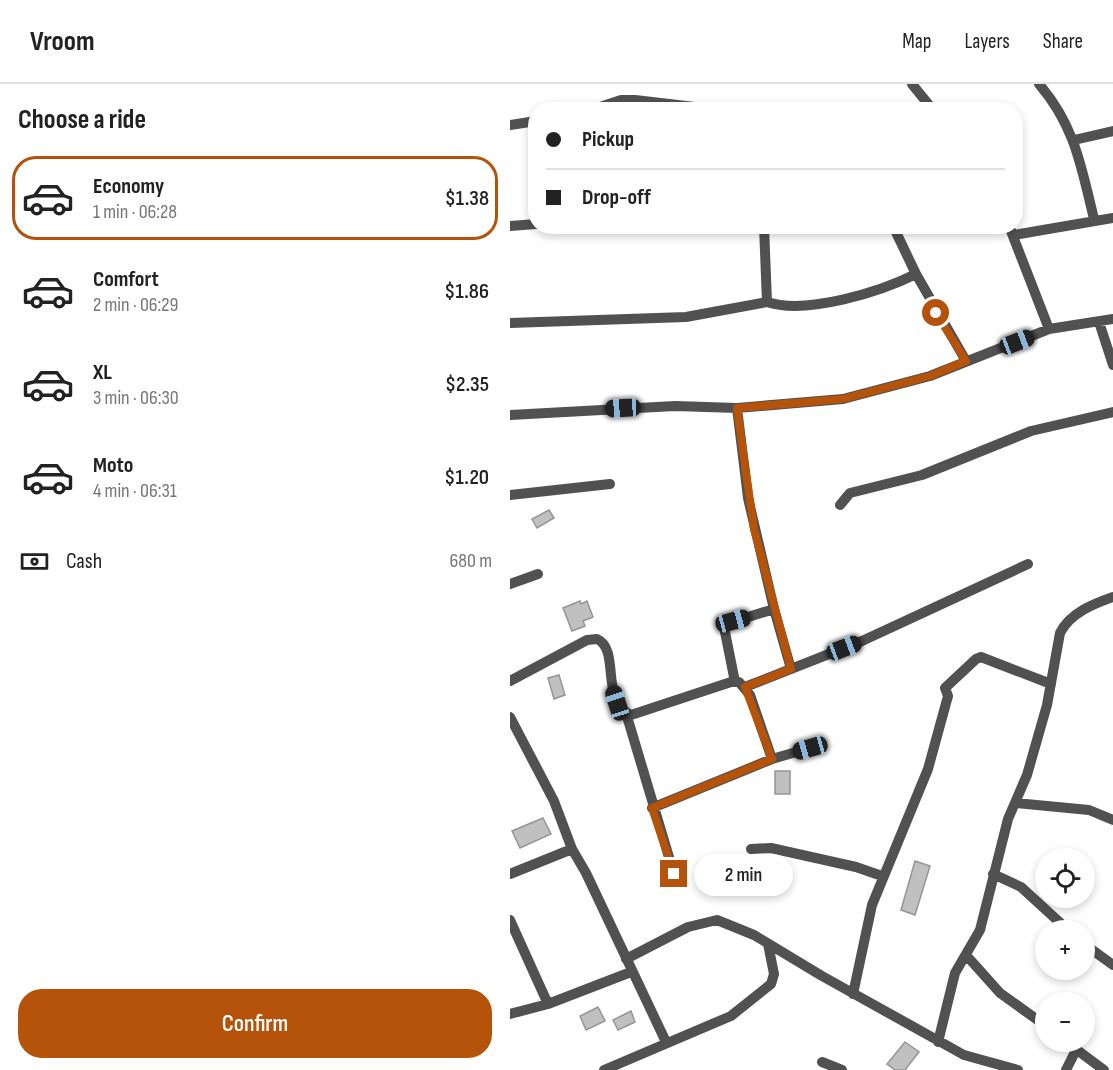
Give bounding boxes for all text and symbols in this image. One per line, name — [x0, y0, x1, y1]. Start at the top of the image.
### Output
text: Vroom — [30, 25, 94, 58]
text: Map — [902, 29, 931, 54]
text: Layers — [964, 29, 1010, 54]
text: Share — [1043, 29, 1083, 54]
text: Choose a ride — [18, 104, 146, 136]
text: Pickup — [582, 126, 634, 153]
icon: car — [21, 171, 75, 225]
text: Economy — [93, 173, 164, 200]
text: Drop-off — [582, 184, 651, 211]
text: $1.38 — [445, 185, 489, 212]
text: 1 min · 06:28 — [93, 200, 177, 224]
icon: car — [21, 264, 75, 318]
text: Comfort — [93, 266, 159, 293]
text: $1.86 — [444, 278, 489, 305]
text: 2 min · 06:29 — [93, 293, 178, 317]
route start — [922, 299, 949, 326]
car — [997, 327, 1037, 357]
icon: car — [21, 357, 75, 411]
text: XL — [93, 359, 112, 386]
text: $2.35 — [445, 371, 489, 398]
text: 3 min · 06:30 — [93, 386, 179, 410]
car — [605, 398, 641, 418]
icon: car — [21, 450, 75, 504]
text: Moto — [93, 452, 133, 479]
text: $1.20 — [444, 464, 489, 491]
text: 4 min · 06:31 — [93, 479, 177, 503]
icon: cash — [18, 545, 51, 578]
text: Cash — [66, 548, 102, 575]
text: 680 m — [450, 549, 492, 573]
car — [713, 608, 753, 634]
car — [824, 633, 864, 663]
car — [603, 683, 631, 723]
car — [790, 734, 830, 762]
map controls — [1035, 848, 1095, 1052]
button: locate — [1035, 848, 1095, 908]
callout: 2 min — [695, 853, 794, 895]
route end — [660, 860, 687, 887]
text: 2 min — [725, 863, 762, 887]
button: + — [1035, 920, 1095, 980]
button: Confirm — [18, 989, 492, 1058]
button: − — [1035, 992, 1095, 1052]

